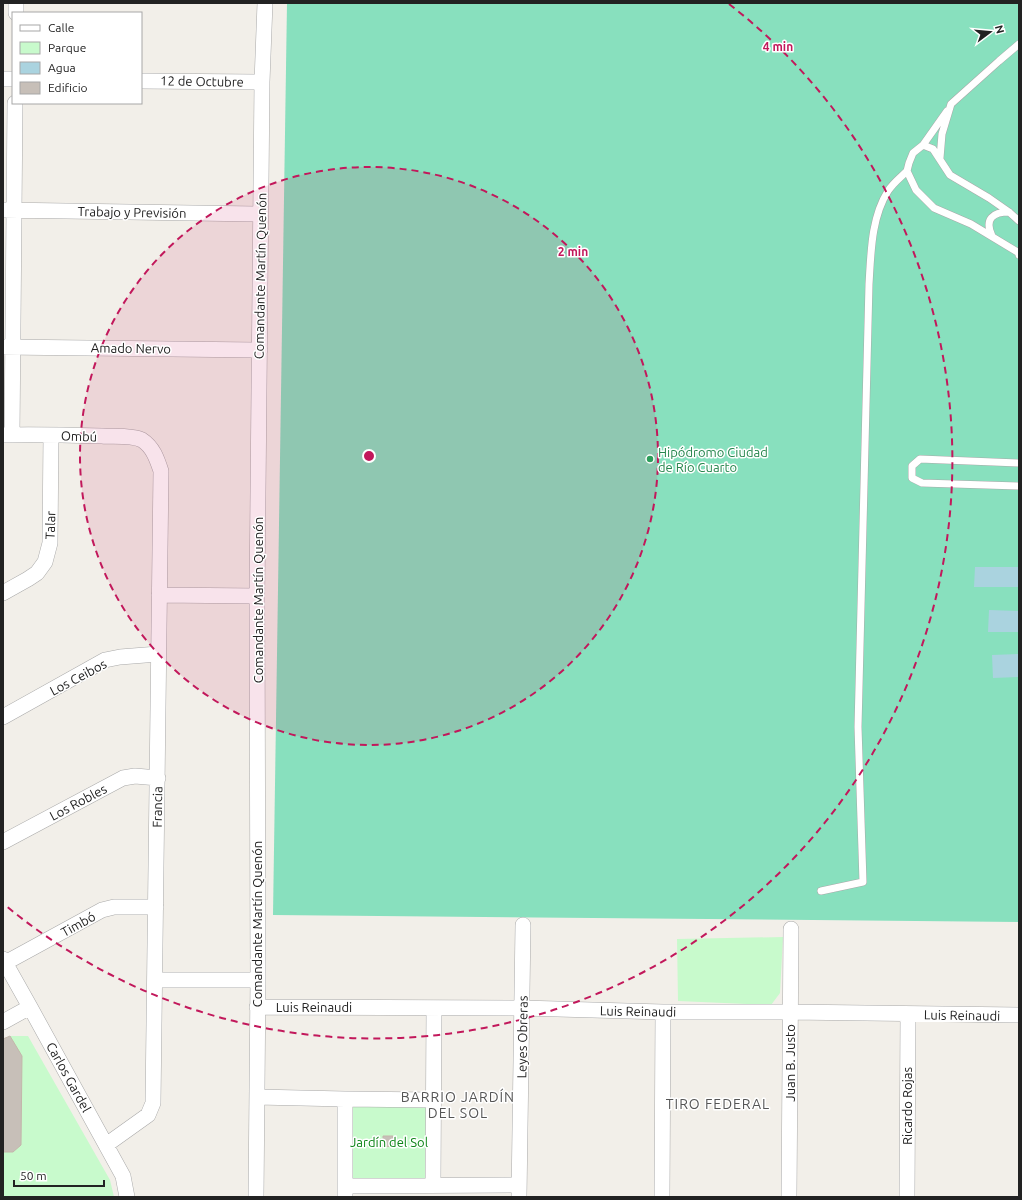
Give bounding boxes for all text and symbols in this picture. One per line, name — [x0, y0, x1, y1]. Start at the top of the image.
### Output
legend — [12, 12, 142, 104]
north arrow — [970, 12, 1010, 52]
text: Calle — [48, 21, 74, 34]
text: N — [993, 24, 1007, 35]
text: 4 min — [763, 40, 793, 53]
text: Parque — [48, 41, 86, 54]
text: Agua — [48, 61, 76, 74]
street label: 12 de Octubre — [160, 73, 244, 89]
text: Edificio — [48, 81, 88, 94]
street label: Comandante Martín Quenón — [252, 193, 269, 359]
street label: Trabajo y Previsión — [77, 204, 187, 220]
text: 2 min — [558, 245, 588, 258]
street label: Amado Nervo — [91, 340, 171, 356]
street label: Ombú — [61, 428, 97, 444]
place label: Hipódromo Ciudad de Río Cuarto — [658, 445, 768, 474]
centre of rings — [362, 449, 376, 463]
marker: Hipódromo Ciudad de Río Cuarto — [645, 454, 655, 464]
street label: Talar — [43, 510, 57, 539]
street label: Comandante Martín Quenón — [251, 517, 266, 683]
street label: Los Ceibos — [47, 656, 109, 698]
street label: Los Robles — [47, 781, 109, 823]
street label: Francia — [150, 786, 164, 828]
street label: Comandante Martín Quenón — [250, 841, 265, 1007]
street label: Timbó — [58, 909, 98, 939]
street label: Leyes Obreras — [514, 995, 530, 1079]
street label: Luis Reinaudi — [276, 1000, 352, 1014]
street label: Luis Reinaudi — [600, 1003, 676, 1019]
street label: Luis Reinaudi — [924, 1007, 1000, 1023]
street label: Juan B. Justo — [783, 1024, 797, 1102]
street label: Carlos Gardel — [44, 1040, 94, 1115]
street label: Ricardo Rojas — [900, 1067, 914, 1145]
district label: BARRIO JARDÍN DEL SOL — [401, 1088, 515, 1121]
district label: TIRO FEDERAL — [666, 1096, 770, 1112]
park label: Jardín del Sol — [350, 1135, 429, 1149]
scale bar — [14, 1162, 104, 1188]
text: 50 m — [20, 1169, 47, 1182]

